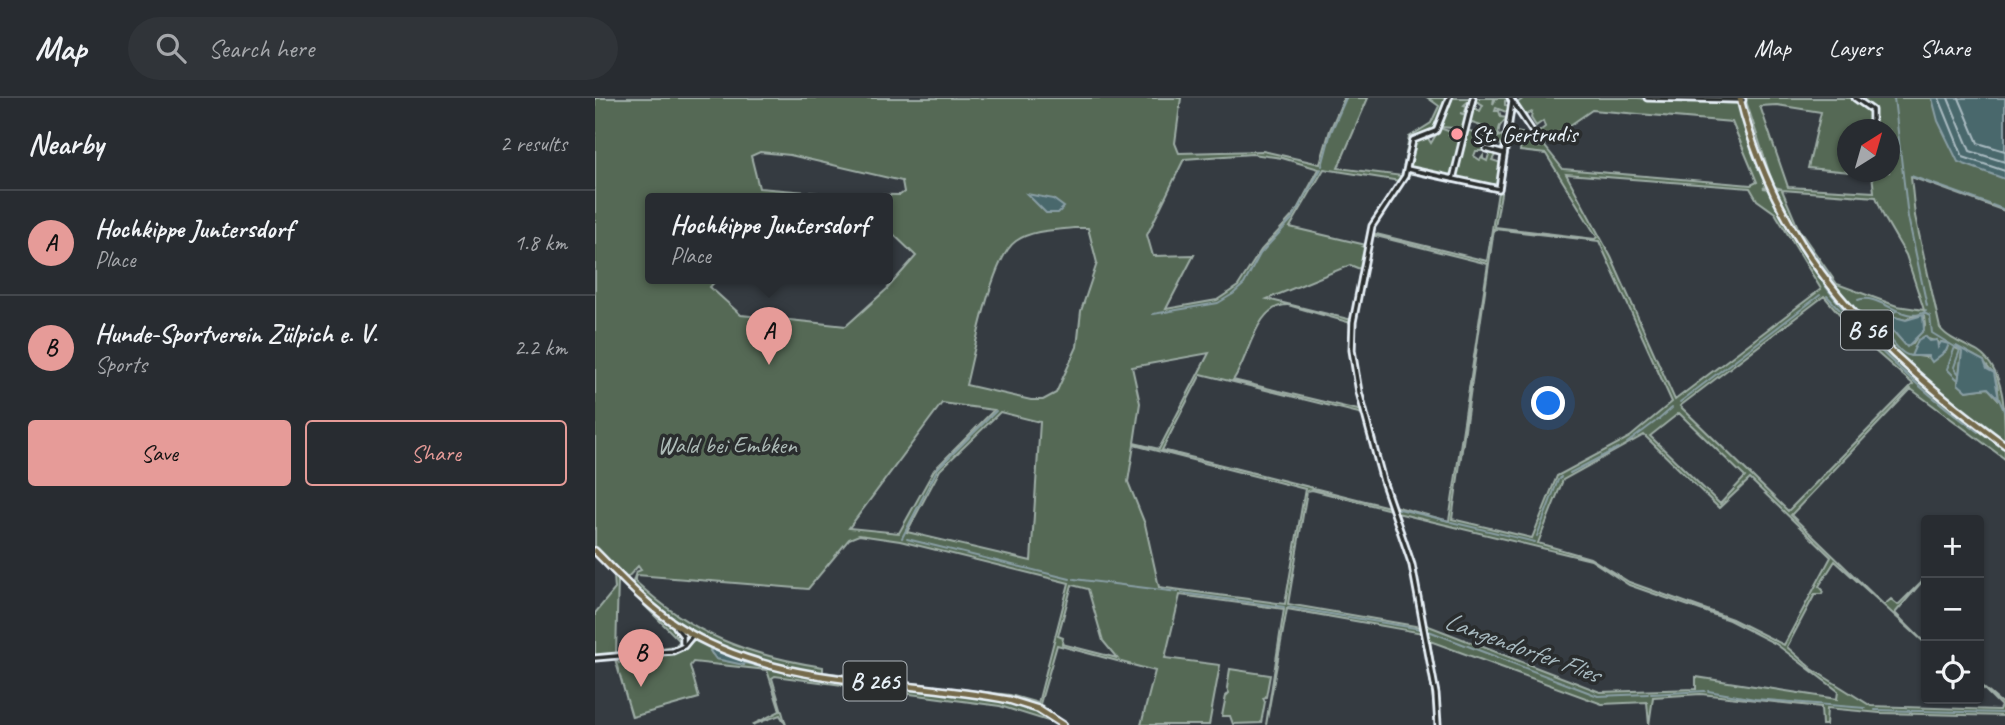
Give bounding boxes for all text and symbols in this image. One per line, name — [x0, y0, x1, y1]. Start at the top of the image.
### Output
search box — [128, 17, 618, 80]
text: Map — [35, 27, 86, 69]
icon: search — [152, 29, 190, 67]
text: Search here — [208, 32, 314, 65]
text: Map — [1754, 33, 1791, 63]
text: Layers — [1829, 33, 1882, 63]
text: Share — [1920, 33, 1970, 63]
place label: St. Gertrudis — [1471, 119, 1579, 149]
north arrow — [1837, 119, 1900, 182]
text: Nearby — [28, 125, 104, 163]
marker: St. Gertrudis — [1449, 126, 1465, 142]
text: 2 results — [500, 129, 567, 158]
popup — [645, 193, 893, 284]
text: Hochkippe Juntersdorf — [670, 208, 868, 241]
text: Hochkippe Juntersdorf — [95, 212, 292, 245]
text: A — [45, 228, 57, 257]
text: 1.8 km — [514, 228, 567, 257]
text: Place — [670, 241, 711, 270]
text: Place — [95, 245, 135, 274]
pin: A — [746, 307, 792, 365]
road number: B 56 — [1841, 311, 1893, 350]
text: Hunde-Sportverein Zülpich e. V. — [95, 317, 377, 350]
text: B — [45, 333, 57, 362]
text: 2.2 km — [514, 333, 567, 362]
text: Sports — [95, 350, 147, 379]
your location — [1531, 386, 1565, 420]
button: Save — [28, 420, 291, 486]
button: Share — [305, 420, 567, 486]
park label: Wald bei Embken — [657, 430, 798, 460]
map controls — [1921, 515, 1984, 704]
button: + — [1921, 515, 1984, 578]
button: − — [1921, 578, 1984, 641]
water label: Langendorfer Flies — [1440, 604, 1608, 692]
pin: B — [618, 629, 664, 687]
button: locate — [1921, 641, 1984, 704]
road number: B 265 — [843, 662, 907, 701]

